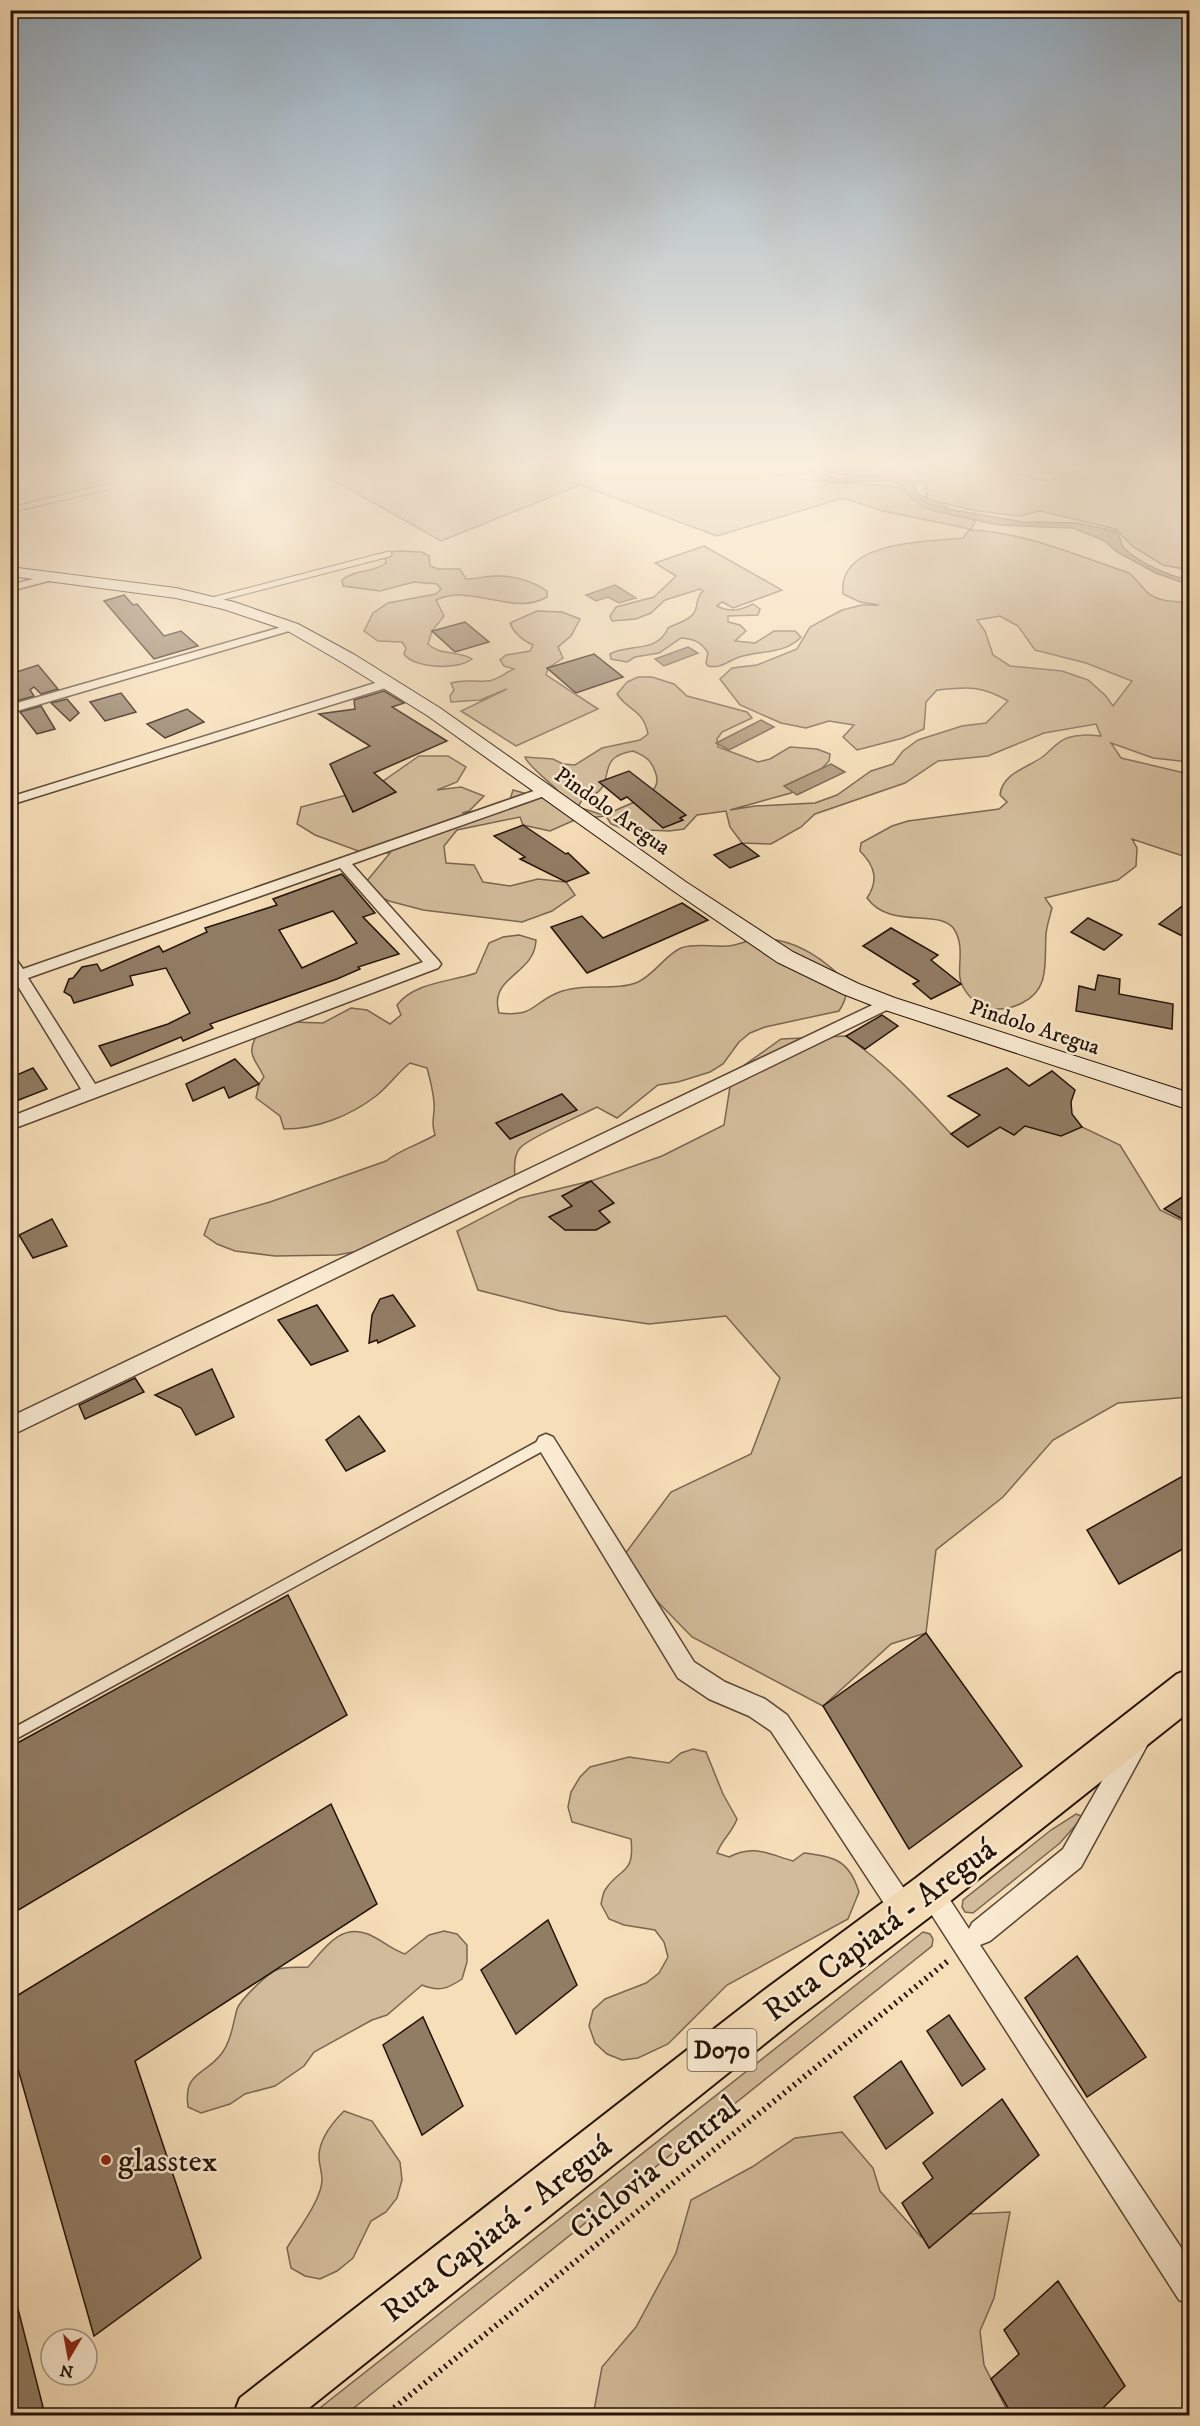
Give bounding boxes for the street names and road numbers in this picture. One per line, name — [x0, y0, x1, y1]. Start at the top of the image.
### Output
street label: Pindolo Aregua — [549, 761, 676, 861]
street label: Pindolo Aregua — [966, 994, 1104, 1061]
street label: Ruta Capiatá - Areguá — [756, 1830, 1005, 2031]
road number: D070 — [688, 2029, 756, 2071]
street label: Ciclovia Central — [562, 2087, 749, 2249]
street label: Ruta Capiatá - Areguá — [374, 2127, 621, 2332]

